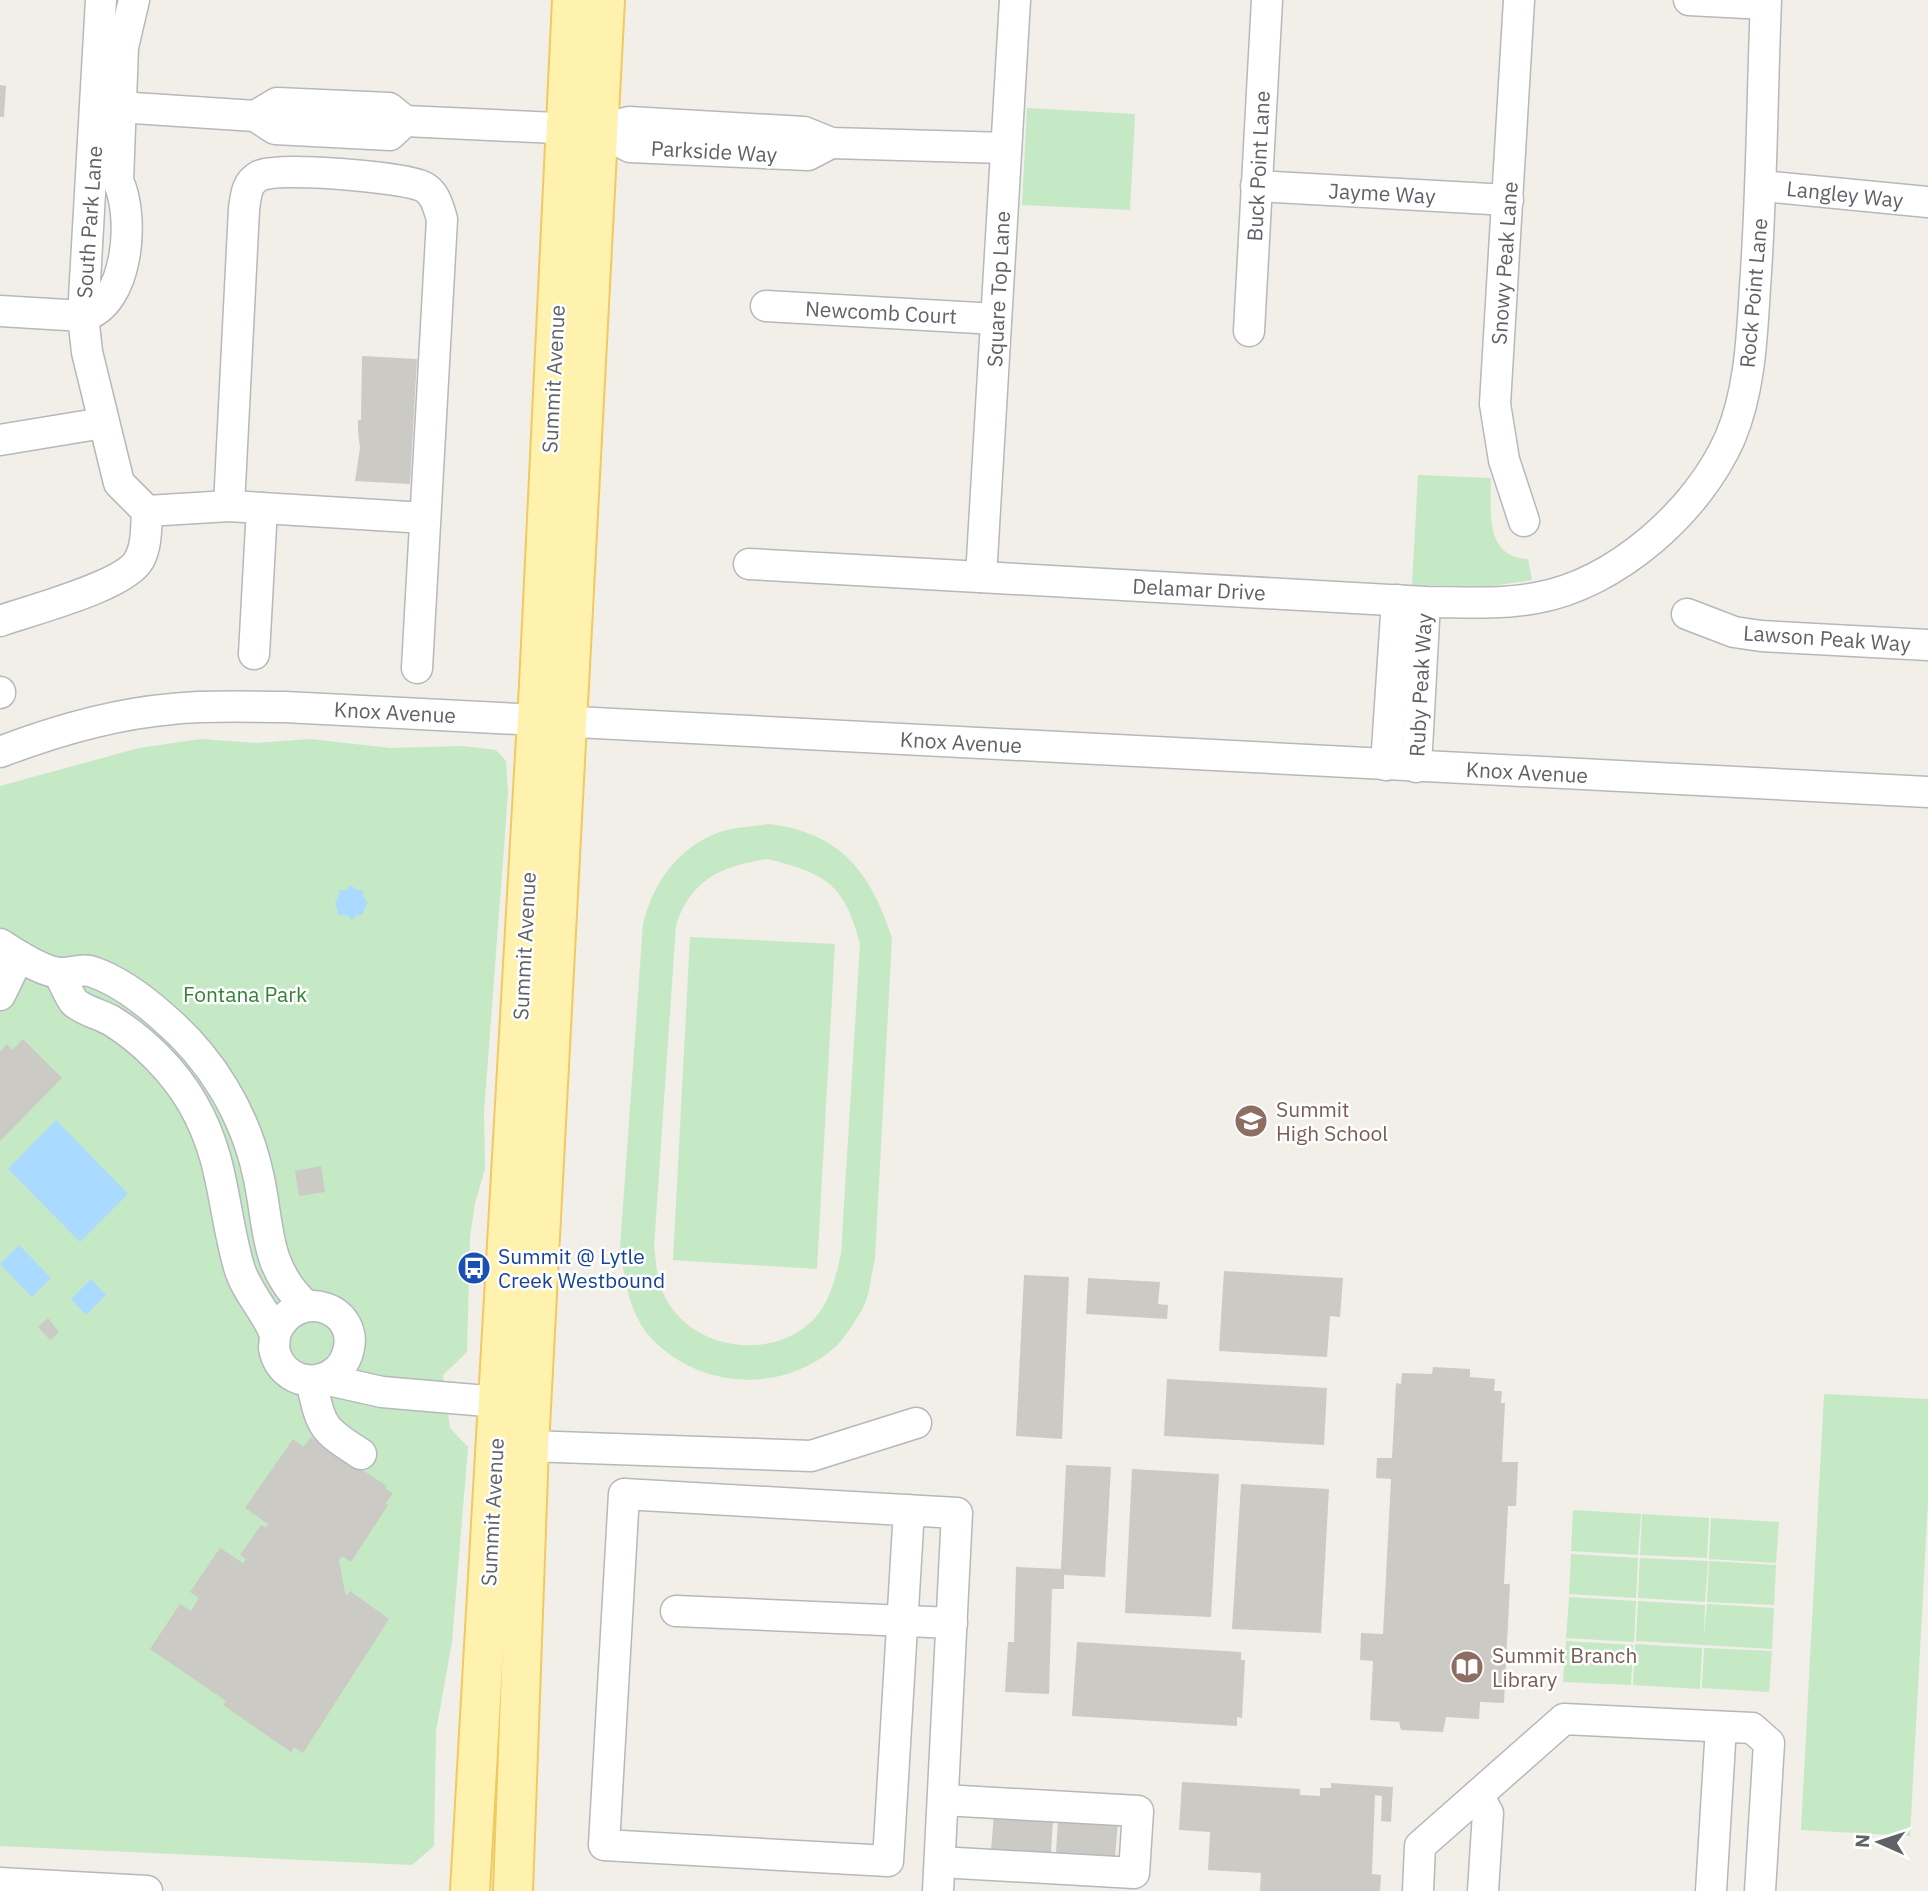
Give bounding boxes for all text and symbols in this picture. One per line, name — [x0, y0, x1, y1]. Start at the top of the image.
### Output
street label: Buck Point Lane — [1240, 90, 1276, 242]
street label: Parkside Way — [650, 134, 778, 168]
street label: South Park Lane — [70, 145, 108, 299]
street label: Langley Way — [1785, 174, 1905, 214]
street label: Jayme Way — [1328, 176, 1437, 210]
street label: Snowy Peak Lane — [1484, 180, 1524, 346]
street label: Square Top Lane — [980, 210, 1016, 368]
street label: Rock Point Lane — [1733, 217, 1773, 369]
street label: Newcomb Court — [804, 294, 958, 330]
street label: Summit Avenue — [535, 304, 571, 454]
street label: Delamar Drive — [1132, 572, 1266, 606]
street label: Ruby Peak Way — [1402, 612, 1438, 758]
street label: Lawson Peak Way — [1742, 618, 1912, 658]
street label: Knox Avenue — [333, 695, 457, 729]
street label: Knox Avenue — [899, 725, 1023, 759]
street label: Knox Avenue — [1465, 755, 1589, 789]
street label: Summit Avenue — [506, 871, 542, 1021]
park label: Fontana Park — [183, 980, 307, 1008]
place label: Summit High School — [1276, 1095, 1388, 1147]
school or university icon: Summit High School — [1232, 1102, 1270, 1140]
place label: Summit @ Lytle Creek Westbound — [498, 1242, 665, 1294]
bus stop icon: Summit @ Lytle Creek Westbound — [455, 1249, 493, 1287]
street label: Summit Avenue — [474, 1437, 510, 1587]
place label: Summit Branch Library — [1492, 1641, 1637, 1693]
library icon: Summit Branch Library — [1448, 1648, 1486, 1686]
north arrow — [1844, 1807, 1914, 1877]
text: N — [1850, 1834, 1874, 1849]

